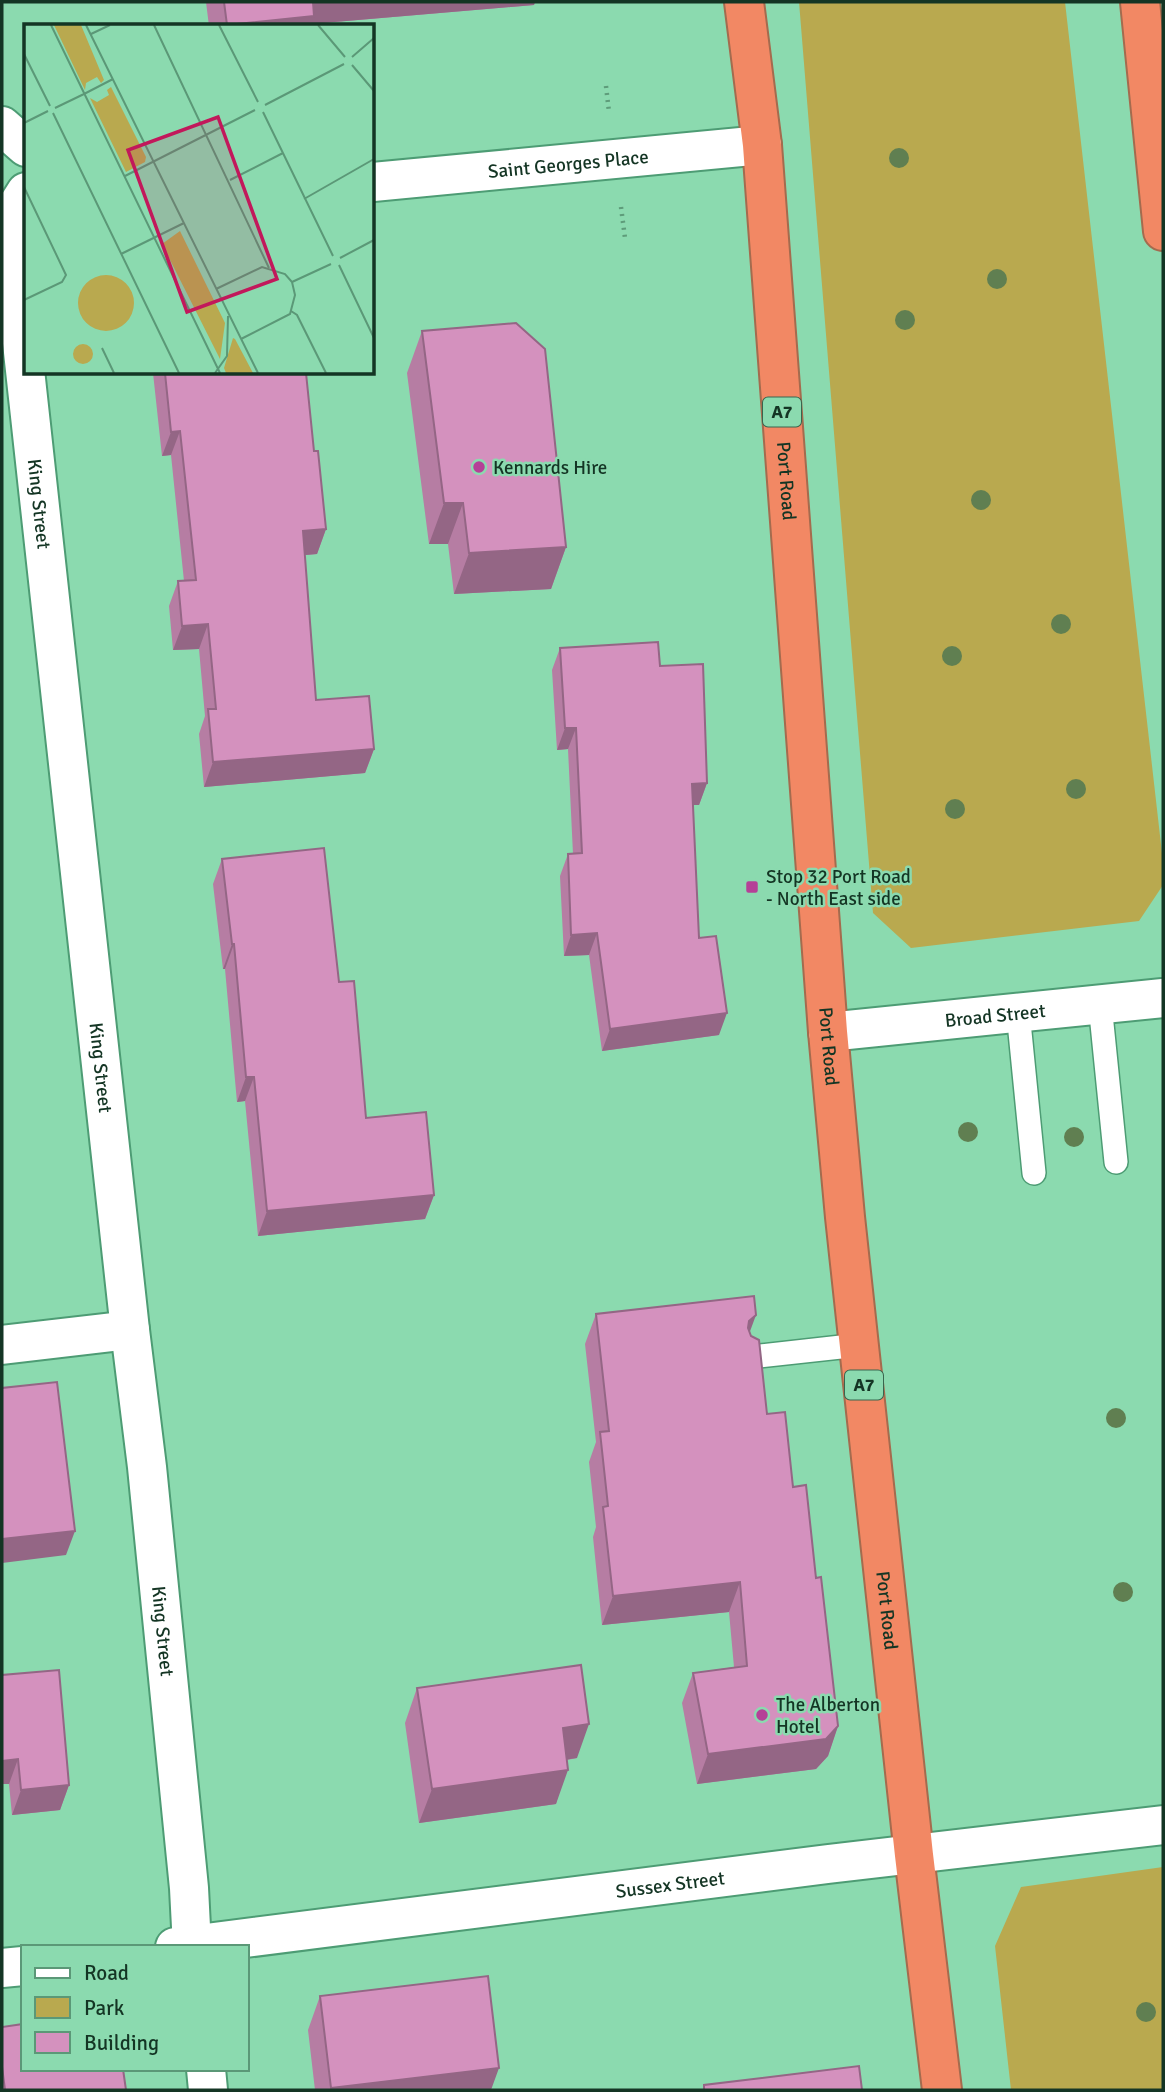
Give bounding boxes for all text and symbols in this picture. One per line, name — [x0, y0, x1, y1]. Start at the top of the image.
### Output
inset map — [24, 24, 374, 374]
street label: Saint Georges Place — [487, 145, 650, 184]
road number: A7 — [763, 398, 801, 426]
street label: Port Road — [771, 441, 801, 521]
place label: Kennards Hire — [493, 456, 607, 480]
street label: King Street — [22, 458, 56, 551]
marker: Kennards Hire — [471, 459, 487, 475]
place label: Stop 32 Port Road - North East side — [766, 865, 911, 911]
marker: Stop 32 Port Road - North East side — [744, 879, 760, 895]
street label: Broad Street — [944, 999, 1047, 1033]
street label: Port Road — [813, 1006, 844, 1087]
street label: King Street — [83, 1021, 117, 1114]
road number: A7 — [845, 1370, 883, 1400]
street label: Port Road — [870, 1570, 903, 1651]
street label: King Street — [146, 1585, 179, 1678]
place label: The Alberton Hotel — [776, 1693, 880, 1739]
marker: The Alberton Hotel — [754, 1707, 770, 1723]
street label: Sussex Street — [614, 1866, 726, 1904]
legend — [21, 1945, 248, 2071]
text: Road — [84, 1960, 129, 1986]
text: Park — [84, 1995, 125, 2021]
text: Building — [84, 2030, 159, 2056]

